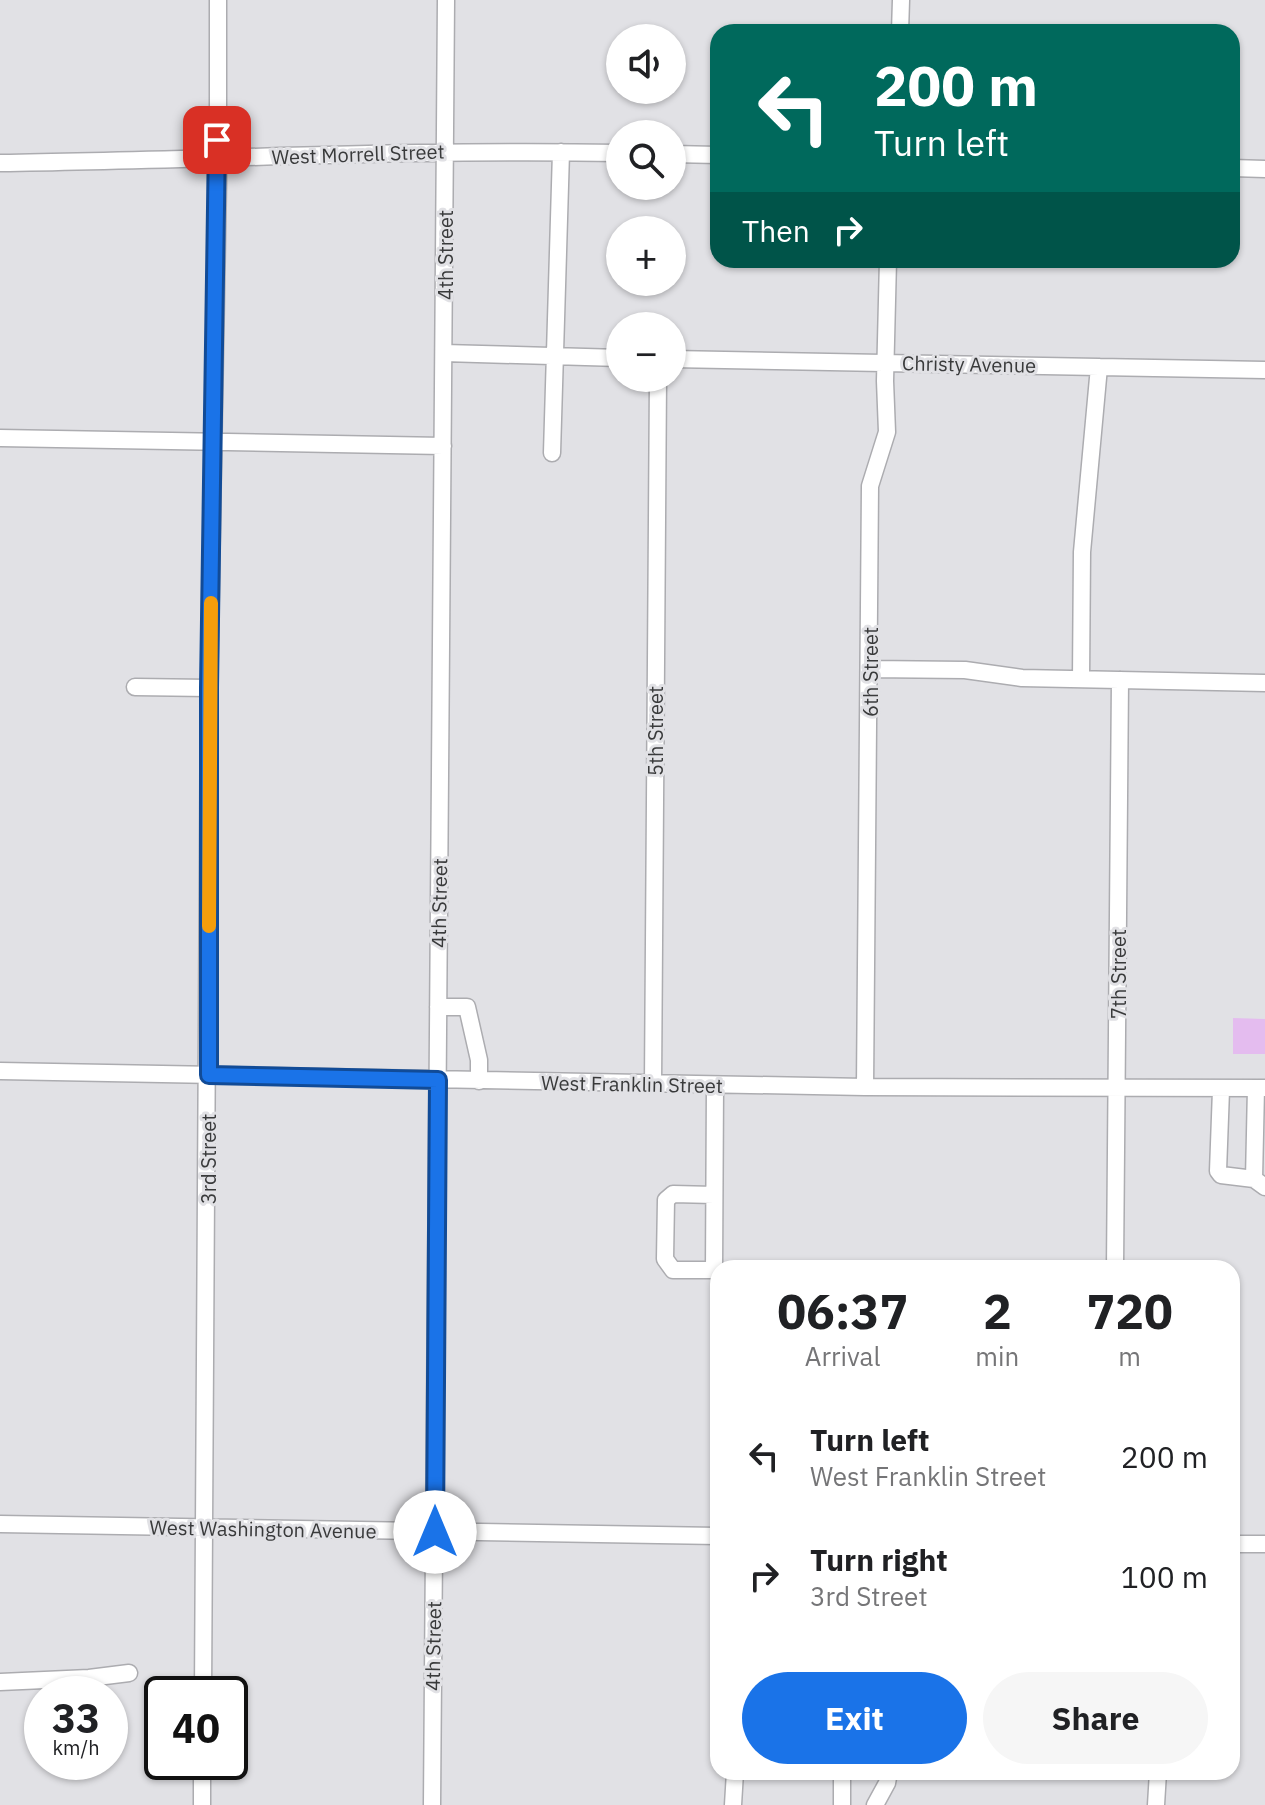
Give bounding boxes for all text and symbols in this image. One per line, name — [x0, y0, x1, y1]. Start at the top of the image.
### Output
map controls — [606, 24, 686, 392]
button: sound — [606, 24, 686, 104]
text: 200 m — [874, 49, 1038, 121]
icon: left — [742, 56, 846, 160]
pin — [183, 106, 251, 174]
icon: arrive — [195, 118, 239, 162]
text: Turn left — [874, 119, 1009, 166]
button: search — [606, 120, 686, 200]
street label: West Morrell Street — [271, 137, 445, 171]
icon: right — [826, 208, 870, 252]
street label: 4th Street — [432, 210, 459, 300]
text: Then — [742, 211, 810, 250]
button: + — [606, 216, 686, 296]
button: − — [606, 312, 686, 392]
street label: Christy Avenue — [902, 349, 1036, 379]
street label: 6th Street — [857, 627, 884, 717]
street label: 5th Street — [642, 686, 669, 776]
street label: 4th Street — [425, 858, 453, 948]
street label: 7th Street — [1105, 929, 1132, 1019]
street label: West Franklin Street — [541, 1069, 723, 1099]
street label: 3rd Street — [195, 1114, 222, 1204]
text: 06:37 — [777, 1280, 908, 1342]
text: 2 — [983, 1280, 1012, 1342]
text: 720 — [1086, 1280, 1173, 1342]
text: Arrival — [805, 1339, 881, 1373]
text: min — [975, 1339, 1019, 1373]
text: m — [1118, 1339, 1141, 1373]
text: Turn left — [810, 1420, 929, 1459]
icon: left — [742, 1434, 786, 1478]
text: 200 m — [1121, 1437, 1208, 1476]
text: West Franklin Street — [810, 1459, 1046, 1493]
position arrow — [393, 1490, 477, 1574]
street label: West Washington Avenue — [149, 1514, 377, 1544]
text: Turn right — [810, 1540, 948, 1579]
icon: right — [742, 1554, 786, 1598]
text: 100 m — [1121, 1557, 1208, 1596]
text: 3rd Street — [810, 1579, 928, 1613]
street label: 4th Street — [419, 1601, 447, 1691]
button: Exit — [742, 1672, 967, 1764]
button: Share — [983, 1672, 1208, 1764]
speed limit sign: 40 — [144, 1676, 248, 1780]
text: 33 — [52, 1692, 100, 1744]
text: km/h — [52, 1734, 100, 1761]

